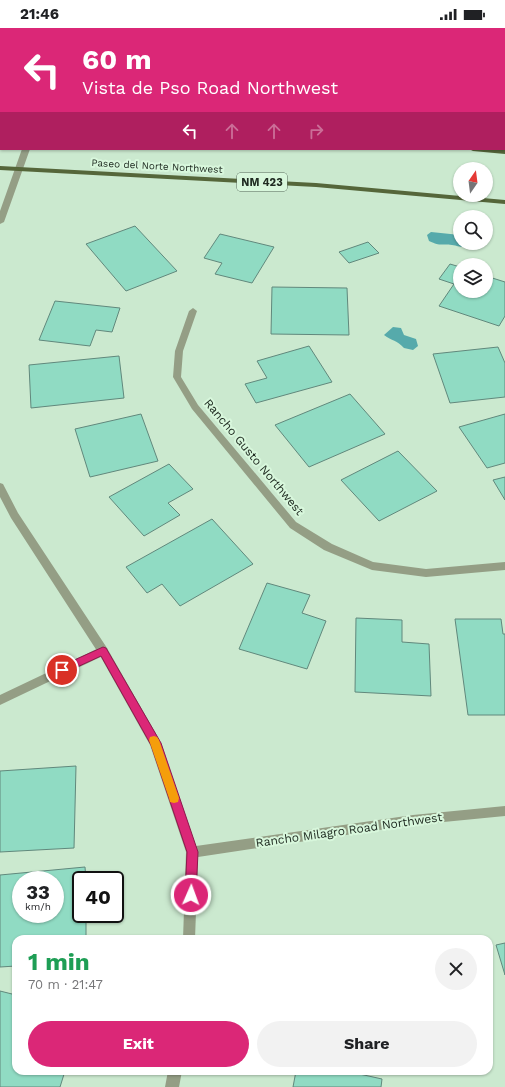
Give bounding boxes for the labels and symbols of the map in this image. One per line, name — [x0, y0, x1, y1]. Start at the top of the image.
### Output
street label: Paseo del Norte Northwest — [91, 157, 224, 175]
north arrow — [453, 162, 493, 202]
road number: NM 423 — [237, 173, 287, 191]
street label: Rancho Gusto Northwest — [201, 396, 307, 518]
pin — [45, 653, 79, 687]
street label: Rancho Milagro Road Northwest — [255, 810, 443, 850]
speed limit sign: 40 — [72, 871, 124, 923]
position arrow — [170, 874, 212, 916]

